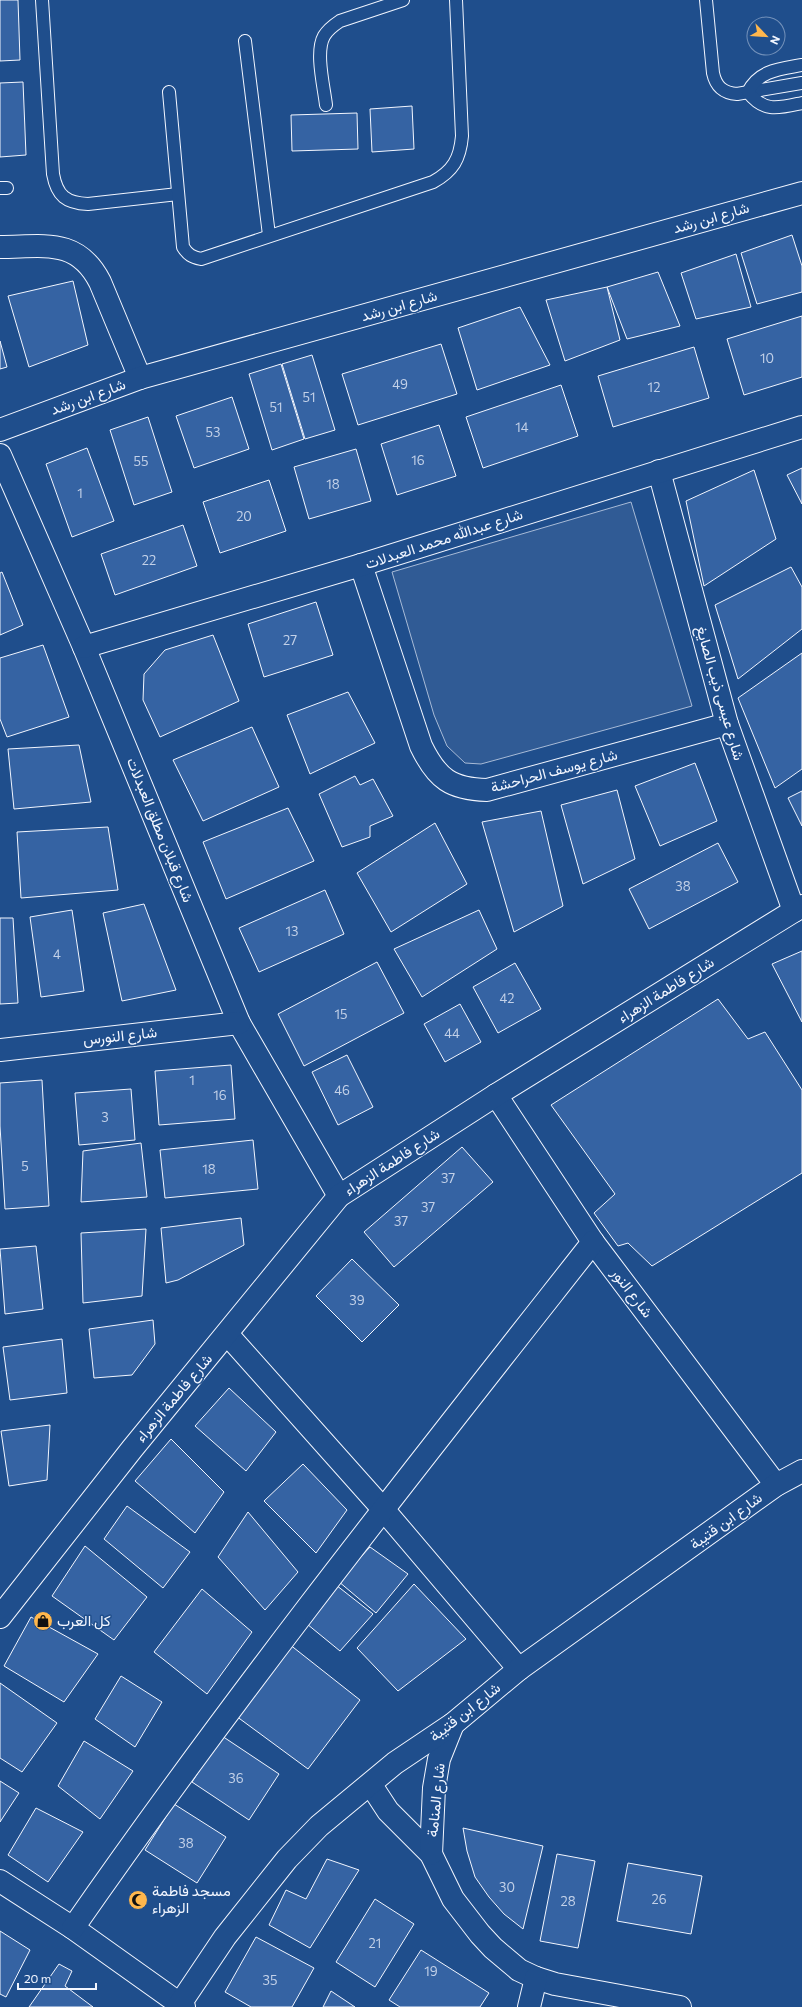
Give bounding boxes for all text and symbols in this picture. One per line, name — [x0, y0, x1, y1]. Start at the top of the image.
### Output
north arrow — [746, 16, 786, 56]
text: N — [768, 34, 783, 47]
street label: شارع ابن رشد — [671, 198, 752, 239]
street label: شارع ابن رشد — [359, 286, 440, 327]
house number: 10 — [760, 350, 774, 366]
street label: شارع ابن رشد — [48, 374, 129, 421]
house number: 49 — [392, 376, 408, 392]
house number: 12 — [648, 379, 660, 395]
house number: 51 — [302, 389, 316, 405]
house number: 51 — [269, 399, 283, 415]
house number: 14 — [515, 419, 529, 435]
house number: 53 — [206, 424, 220, 440]
house number: 16 — [411, 452, 425, 468]
house number: 55 — [134, 453, 148, 469]
house number: 18 — [326, 476, 340, 492]
house number: 1 — [77, 485, 83, 501]
street label: شارع عبدالله محمد العبدلات — [363, 504, 526, 575]
house number: 20 — [236, 508, 252, 524]
house number: 22 — [142, 552, 156, 568]
street label: شارع عيسى ذيب الصايغ — [690, 623, 749, 763]
house number: 27 — [283, 632, 297, 648]
street label: شارع يوسف الحراحشة — [488, 744, 620, 799]
street label: شارع قبلان مطلق العبدلات — [121, 755, 198, 906]
house number: 38 — [675, 878, 691, 894]
house number: 13 — [286, 923, 298, 939]
house number: 4 — [53, 946, 61, 962]
street label: شارع فاطمة الزهراء — [614, 952, 719, 1028]
house number: 42 — [500, 990, 514, 1006]
house number: 15 — [334, 1006, 348, 1022]
street label: شارع النورس — [82, 1022, 158, 1051]
house number: 44 — [444, 1025, 460, 1041]
house number: 1 — [189, 1072, 195, 1088]
house number: 46 — [334, 1082, 350, 1098]
house number: 16 — [213, 1087, 227, 1103]
house number: 3 — [101, 1109, 109, 1125]
street label: شارع فاطمة الزهراء — [340, 1124, 444, 1201]
house number: 5 — [21, 1158, 29, 1174]
house number: 18 — [202, 1161, 216, 1177]
house number: 37 — [441, 1170, 455, 1186]
house number: 37 — [421, 1199, 435, 1215]
house number: 37 — [394, 1213, 408, 1229]
street label: شارع النور — [605, 1263, 657, 1323]
house number: 39 — [349, 1292, 365, 1308]
street label: شارع فاطمة الزهراء — [131, 1349, 218, 1447]
street label: شارع ابن قتيبة — [686, 1488, 767, 1555]
shop icon: كل العرب — [32, 1610, 54, 1632]
place label: كل العرب — [57, 1611, 111, 1630]
street label: شارع ابن قتيبة — [425, 1678, 506, 1747]
street label: شارع المنامة — [422, 1762, 451, 1838]
house number: 36 — [228, 1770, 244, 1786]
house number: 38 — [178, 1835, 194, 1851]
house number: 30 — [499, 1879, 515, 1895]
place label: مسجد فاطمة الزهراء — [152, 1881, 231, 1917]
mosque icon: مسجد فاطمة الزهراء — [127, 1889, 149, 1911]
house number: 26 — [651, 1891, 667, 1907]
house number: 28 — [560, 1893, 576, 1909]
house number: 21 — [369, 1935, 381, 1951]
house number: 19 — [424, 1963, 438, 1979]
scale bar — [18, 1965, 96, 1991]
text: 20 m — [24, 1971, 51, 1985]
house number: 35 — [263, 1972, 277, 1988]

